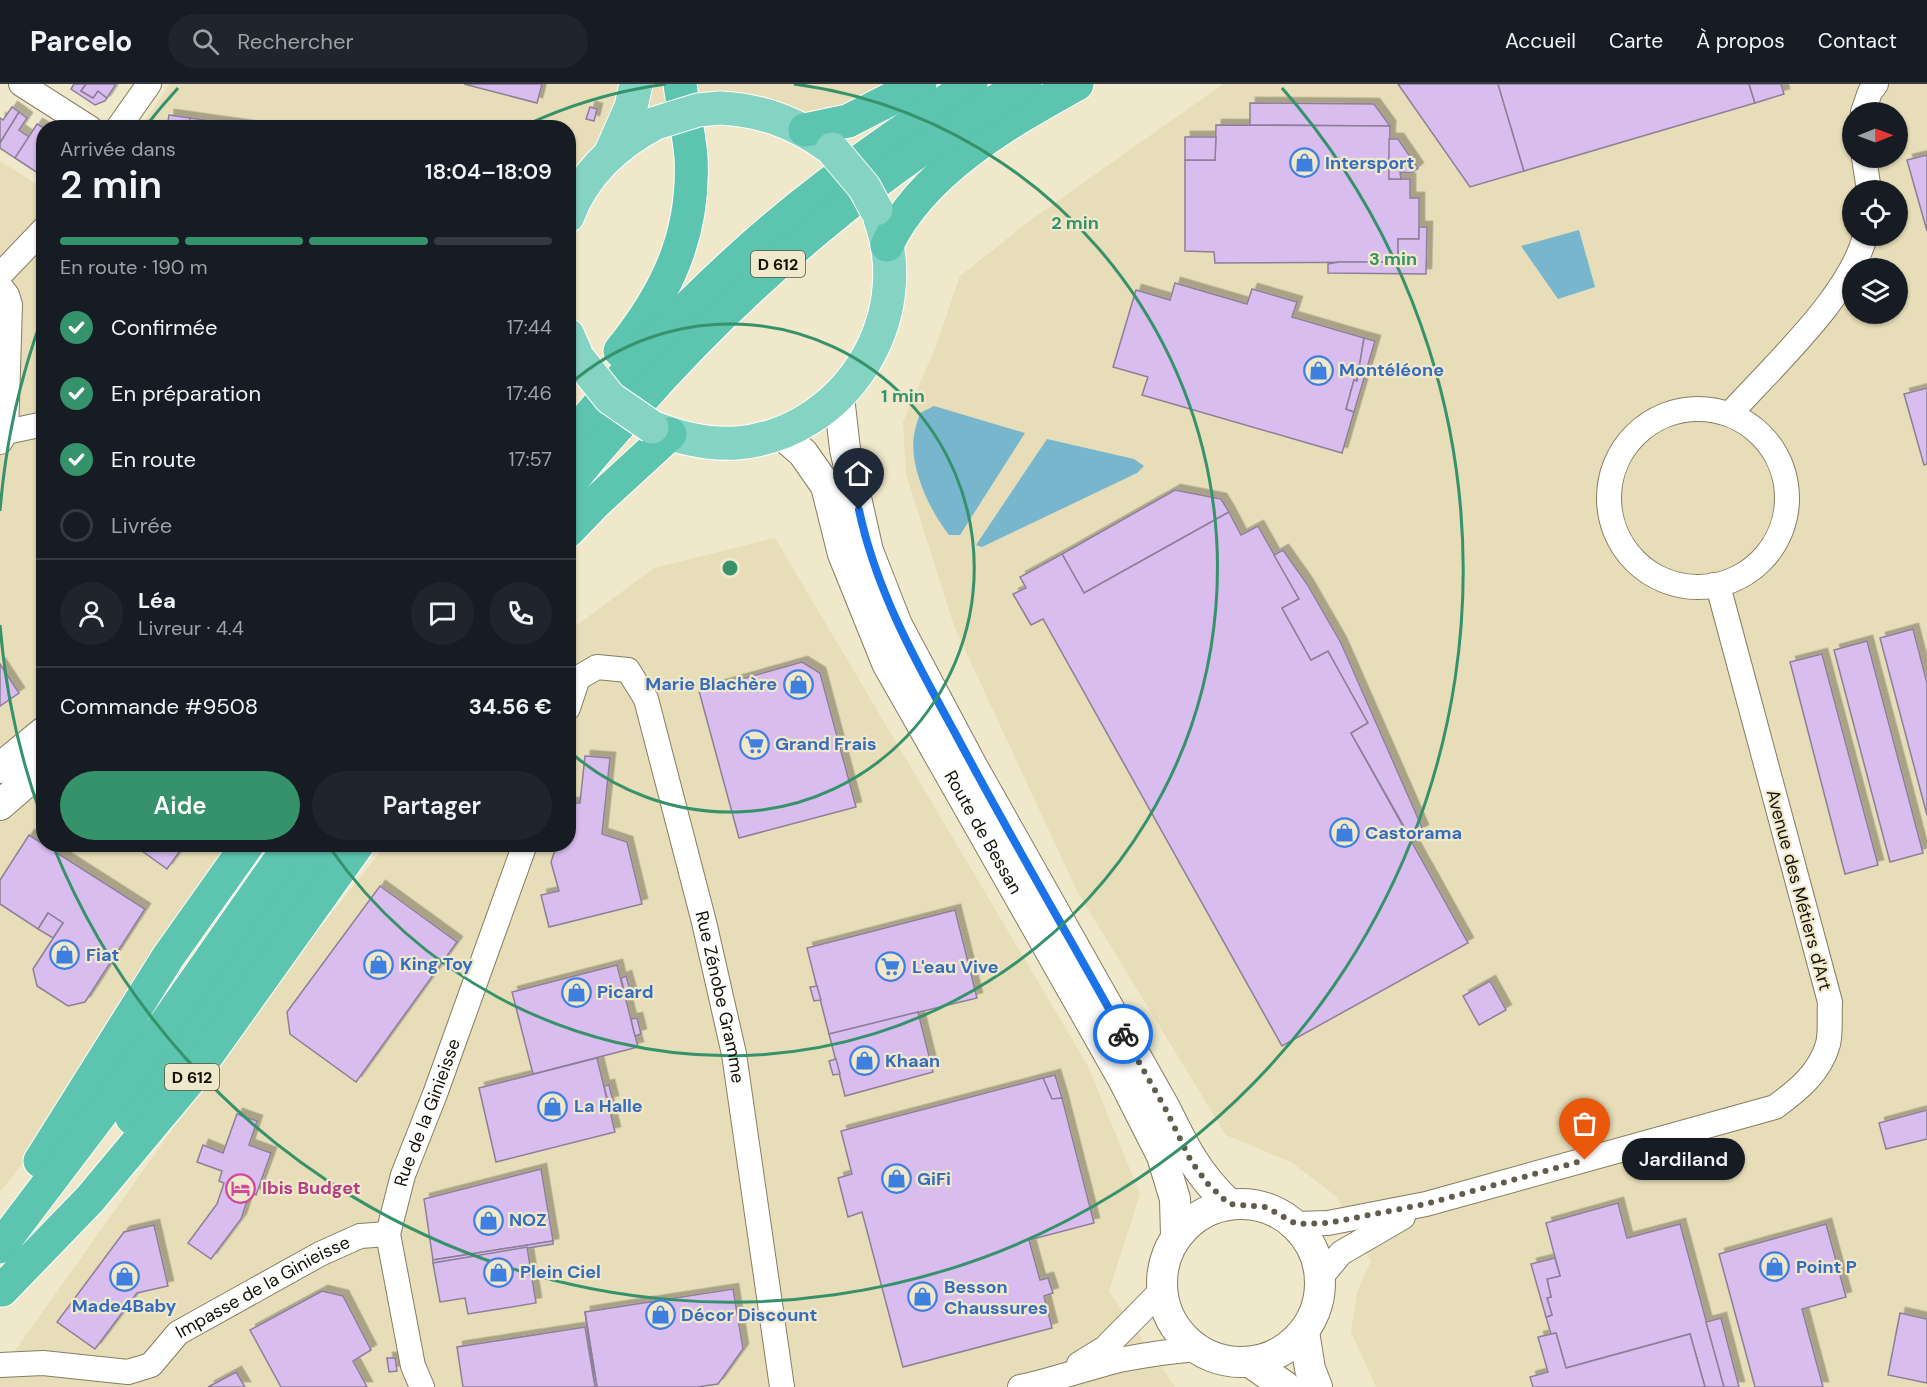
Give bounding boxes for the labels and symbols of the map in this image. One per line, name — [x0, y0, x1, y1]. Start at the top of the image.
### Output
north arrow — [1842, 102, 1908, 168]
shop icon: Intersport — [1288, 147, 1320, 179]
place label: Intersport — [1325, 151, 1414, 175]
text: 2 min — [1051, 211, 1099, 235]
text: 3 min — [1369, 247, 1417, 271]
road number: D 612 — [751, 251, 805, 277]
shop icon: Montéléone — [1302, 354, 1334, 386]
place label: Montéléone — [1339, 358, 1444, 382]
text: 1 min — [881, 384, 925, 408]
pin — [833, 448, 884, 510]
centre of rings — [720, 558, 740, 578]
shop icon: Marie Blachère — [782, 668, 814, 700]
place label: Marie Blachère — [645, 672, 777, 696]
supermarket icon: Grand Frais — [738, 728, 770, 760]
place label: Grand Frais — [775, 732, 876, 756]
street label: Route de Bessan — [938, 766, 1028, 899]
street label: Avenue des Métiers d'Art — [1761, 787, 1837, 993]
shop icon: Castorama — [1328, 817, 1360, 849]
place label: Castorama — [1365, 821, 1462, 845]
street label: Rue Zénobe Gramme — [690, 908, 750, 1085]
shop icon: Fiat — [49, 939, 81, 971]
place label: Fiat — [86, 943, 119, 967]
shop icon: King Toy — [363, 948, 395, 980]
supermarket icon: L'eau Vive — [875, 951, 907, 983]
place label: King Toy — [400, 952, 473, 976]
place label: L'eau Vive — [912, 955, 999, 979]
shop icon: Picard — [560, 976, 592, 1008]
place label: Picard — [597, 980, 653, 1004]
courier — [1093, 1004, 1153, 1064]
street label: Rue de la Ginieisse — [389, 1035, 466, 1189]
shop icon: Khaan — [848, 1045, 880, 1077]
place label: Khaan — [885, 1049, 940, 1073]
road number: D 612 — [165, 1064, 219, 1090]
shop icon: La Halle — [537, 1090, 569, 1122]
place label: La Halle — [574, 1094, 643, 1118]
pin — [1559, 1098, 1610, 1160]
callout: Jardiland — [1621, 1139, 1744, 1181]
shop icon: GiFi — [880, 1163, 912, 1195]
place label: GiFi — [917, 1167, 951, 1191]
hotel icon: Ibis Budget — [225, 1172, 257, 1204]
place label: Ibis Budget — [262, 1176, 361, 1200]
shop icon: NOZ — [472, 1204, 504, 1236]
place label: NOZ — [509, 1208, 547, 1232]
street label: Impasse de la Ginieisse — [171, 1230, 354, 1344]
shop icon: Point P — [1759, 1251, 1791, 1283]
place label: Point P — [1796, 1255, 1857, 1279]
shop icon: Plein Ciel — [483, 1256, 515, 1288]
place label: Plein Ciel — [520, 1260, 601, 1284]
shop icon: Made4Baby — [108, 1261, 140, 1293]
place label: Besson Chaussures — [944, 1275, 1048, 1320]
shop icon: Besson Chaussures — [907, 1281, 939, 1313]
place label: Made4Baby — [72, 1294, 176, 1318]
shop icon: Décor Discount — [644, 1299, 676, 1331]
place label: Décor Discount — [681, 1303, 817, 1327]

